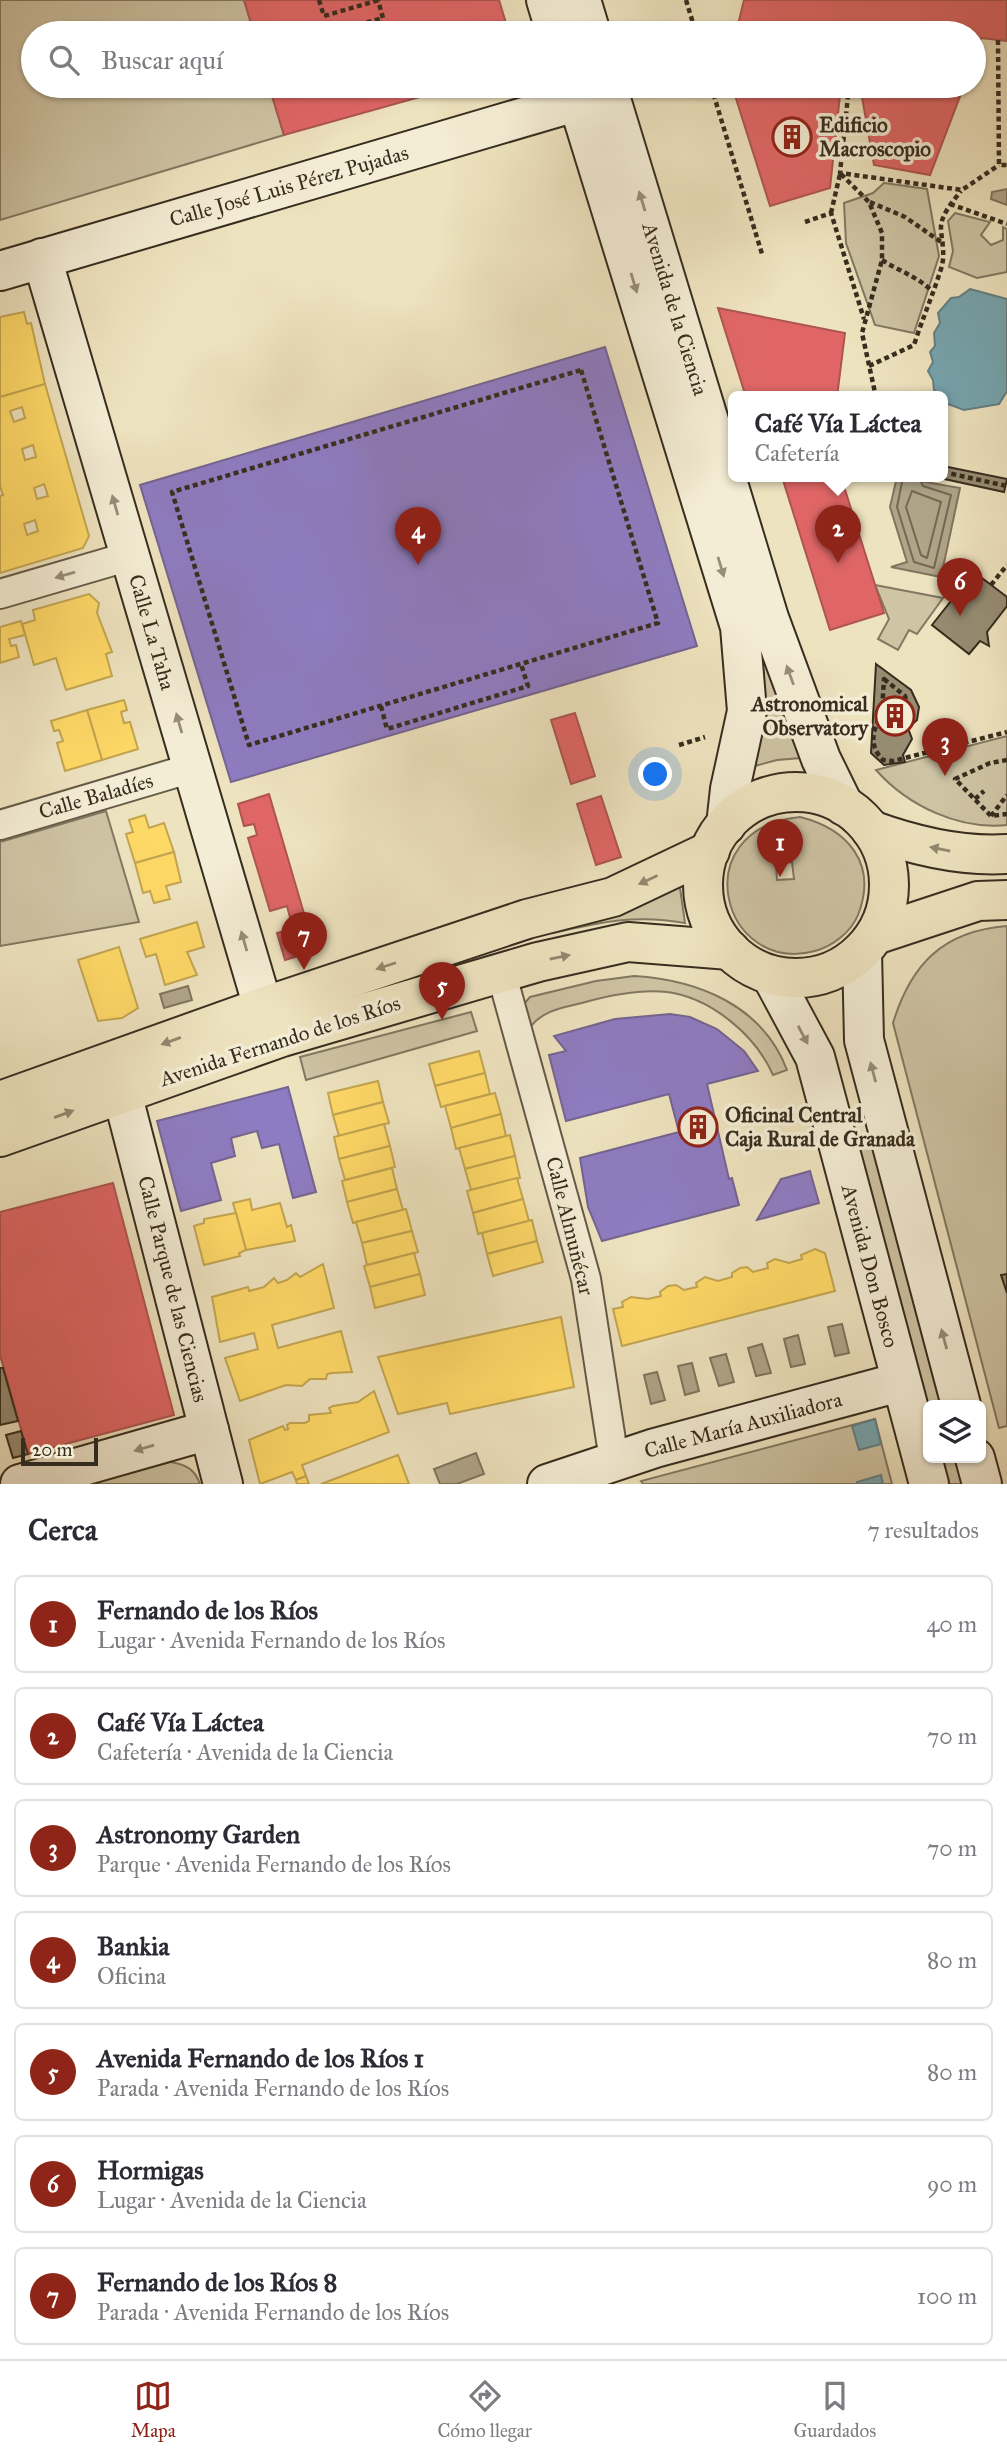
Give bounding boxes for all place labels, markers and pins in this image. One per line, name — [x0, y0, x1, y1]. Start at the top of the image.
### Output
place label: Edificio Macroscopio — [819, 112, 931, 162]
building icon: Edificio Macroscopio — [771, 116, 813, 158]
pin: 2 — [815, 505, 861, 563]
pin: 4 — [395, 507, 441, 565]
pin: 6 — [937, 558, 983, 616]
place label: Astronomical Observatory — [749, 691, 869, 741]
building icon: Astronomical Observatory — [874, 695, 916, 737]
pin: 3 — [922, 718, 968, 776]
pin: 1 — [757, 819, 803, 877]
pin: 7 — [281, 912, 327, 970]
pin: 5 — [419, 962, 465, 1020]
place label: Oficinal Central Caja Rural de Granada — [725, 1102, 916, 1152]
building icon: Oficinal Central Caja Rural de Granada — [677, 1106, 719, 1148]

